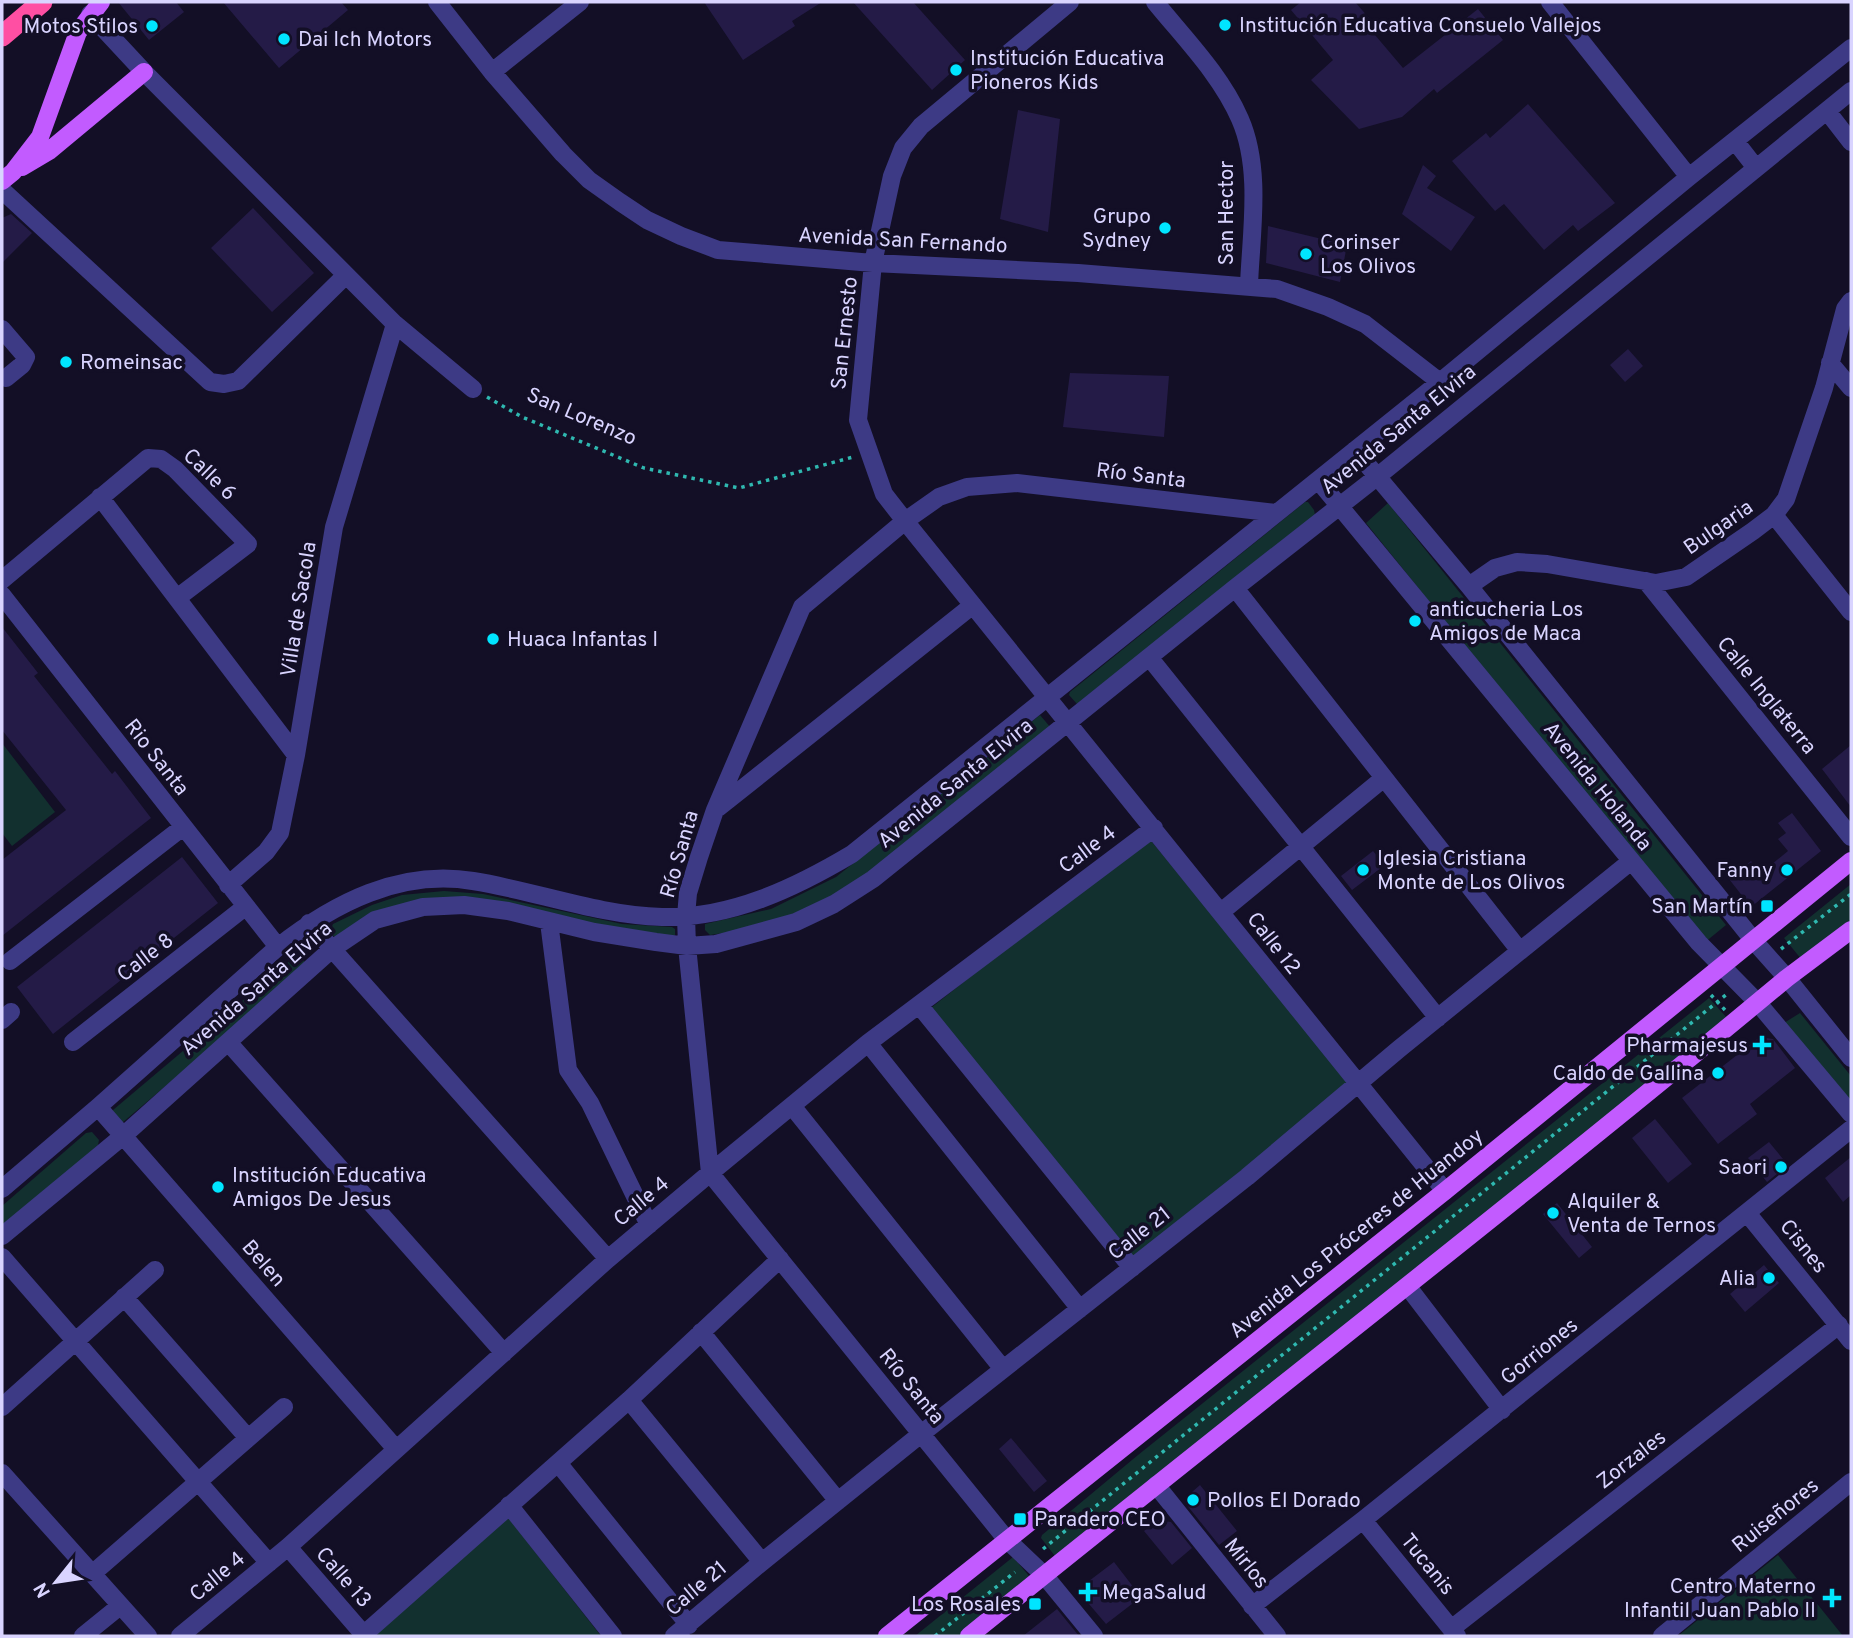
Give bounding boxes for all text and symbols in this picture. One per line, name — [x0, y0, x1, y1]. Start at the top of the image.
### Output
place label: Institución Educativa Consuelo Vallejos — [1239, 13, 1602, 40]
place label: Motos Stilos — [23, 14, 138, 41]
marker: Institución Educativa Consuelo Vallejos — [1217, 17, 1233, 33]
marker: Motos Stilos — [144, 18, 160, 34]
place label: Dai Ich Motors — [298, 27, 432, 54]
marker: Dai Ich Motors — [276, 31, 292, 47]
place label: Institución Educativa Pioneros Kids — [970, 46, 1164, 97]
marker: Institución Educativa Pioneros Kids — [948, 62, 964, 78]
street label: San Hector — [1214, 161, 1241, 265]
place label: Grupo Sydney — [1082, 204, 1151, 255]
marker: Grupo Sydney — [1157, 220, 1173, 236]
street label: Avenida San Fernando — [798, 223, 1008, 260]
place label: Corinser Los Olivos — [1320, 230, 1416, 281]
marker: Corinser Los Olivos — [1298, 246, 1314, 262]
street label: San Ernesto — [826, 275, 865, 391]
place label: Romeinsac — [80, 350, 183, 377]
marker: Romeinsac — [58, 354, 74, 370]
street label: Avenida Santa Elvira — [1316, 359, 1482, 501]
street label: San Lorenzo — [522, 382, 641, 453]
street label: Calle 6 — [176, 443, 242, 507]
street label: Río Santa — [1094, 458, 1187, 495]
street label: Bulgaria — [1679, 495, 1759, 562]
street label: Villa de Sacola — [275, 540, 324, 679]
place label: anticucheria Los Amigos de Maca — [1429, 597, 1583, 648]
marker: anticucheria Los Amigos de Maca — [1407, 613, 1423, 629]
place label: Huaca Infantas I — [507, 627, 658, 654]
marker: Huaca Infantas I — [485, 631, 501, 647]
street label: Calle Inglaterra — [1710, 631, 1822, 760]
street label: Avenida Santa Elvira — [873, 713, 1039, 855]
street label: Rio Santa — [117, 714, 194, 802]
street label: Avenida Holanda — [1536, 717, 1657, 857]
street label: Río Santa — [655, 807, 706, 901]
street label: Calle 4 — [1054, 820, 1122, 881]
place label: Iglesia Cristiana Monte de Los Olivos — [1377, 846, 1565, 897]
place label: Fanny — [1717, 858, 1773, 885]
marker: Iglesia Cristiana Monte de Los Olivos — [1355, 862, 1371, 878]
marker: Fanny — [1779, 862, 1795, 878]
place label: San Martín — [1651, 894, 1753, 921]
marker: San Martín — [1759, 898, 1775, 914]
street label: Calle 12 — [1240, 907, 1306, 981]
street label: Avenida Santa Elvira — [176, 916, 338, 1062]
street label: Calle 8 — [112, 928, 180, 989]
place label: Pharmajesus — [1626, 1033, 1748, 1060]
marker: Pharmajesus — [1754, 1037, 1770, 1053]
place label: Caldo de Gallina — [1553, 1061, 1704, 1088]
marker: Caldo de Gallina — [1710, 1065, 1726, 1081]
street label: Avenida Los Próceres de Huandoy — [1224, 1123, 1490, 1345]
place label: Saori — [1718, 1155, 1767, 1182]
marker: Saori — [1773, 1159, 1789, 1175]
place label: Institución Educativa Amigos De Jesus — [232, 1163, 426, 1214]
street label: Calle 4 — [608, 1171, 676, 1233]
marker: Institución Educativa Amigos De Jesus — [210, 1179, 226, 1195]
place label: Alquiler & Venta de Ternos — [1567, 1189, 1716, 1240]
street label: Calle 21 — [1103, 1201, 1177, 1267]
marker: Alquiler & Venta de Ternos — [1545, 1205, 1561, 1221]
street label: Cisnes — [1773, 1214, 1833, 1279]
street label: Belen — [235, 1235, 291, 1293]
place label: Alia — [1719, 1266, 1755, 1293]
marker: Alia — [1761, 1270, 1777, 1286]
street label: Gorriones — [1496, 1313, 1584, 1392]
street label: Río Santa — [872, 1343, 950, 1430]
street label: Zorzales — [1592, 1425, 1672, 1496]
street label: Ruiseñores — [1727, 1473, 1825, 1559]
place label: Pollos El Dorado — [1207, 1488, 1361, 1515]
marker: Pollos El Dorado — [1185, 1492, 1201, 1508]
place label: Paradero CEO — [1034, 1507, 1166, 1534]
marker: Paradero CEO — [1012, 1511, 1028, 1527]
street label: Tucanis — [1394, 1529, 1460, 1601]
street label: Mirlos — [1217, 1533, 1274, 1595]
street label: Calle 13 — [309, 1542, 377, 1614]
street label: Calle 4 — [184, 1546, 252, 1608]
north arrow — [21, 1547, 91, 1617]
street label: Calle 21 — [660, 1555, 733, 1623]
place label: Centro Materno Infantil Juan Pablo II — [1624, 1574, 1816, 1625]
text: N — [29, 1578, 57, 1601]
place label: MegaSalud — [1102, 1580, 1206, 1607]
marker: MegaSalud — [1080, 1584, 1096, 1600]
marker: Centro Materno Infantil Juan Pablo II — [1822, 1588, 1842, 1608]
place label: Los Rosales — [911, 1592, 1021, 1619]
marker: Los Rosales — [1027, 1596, 1043, 1612]

